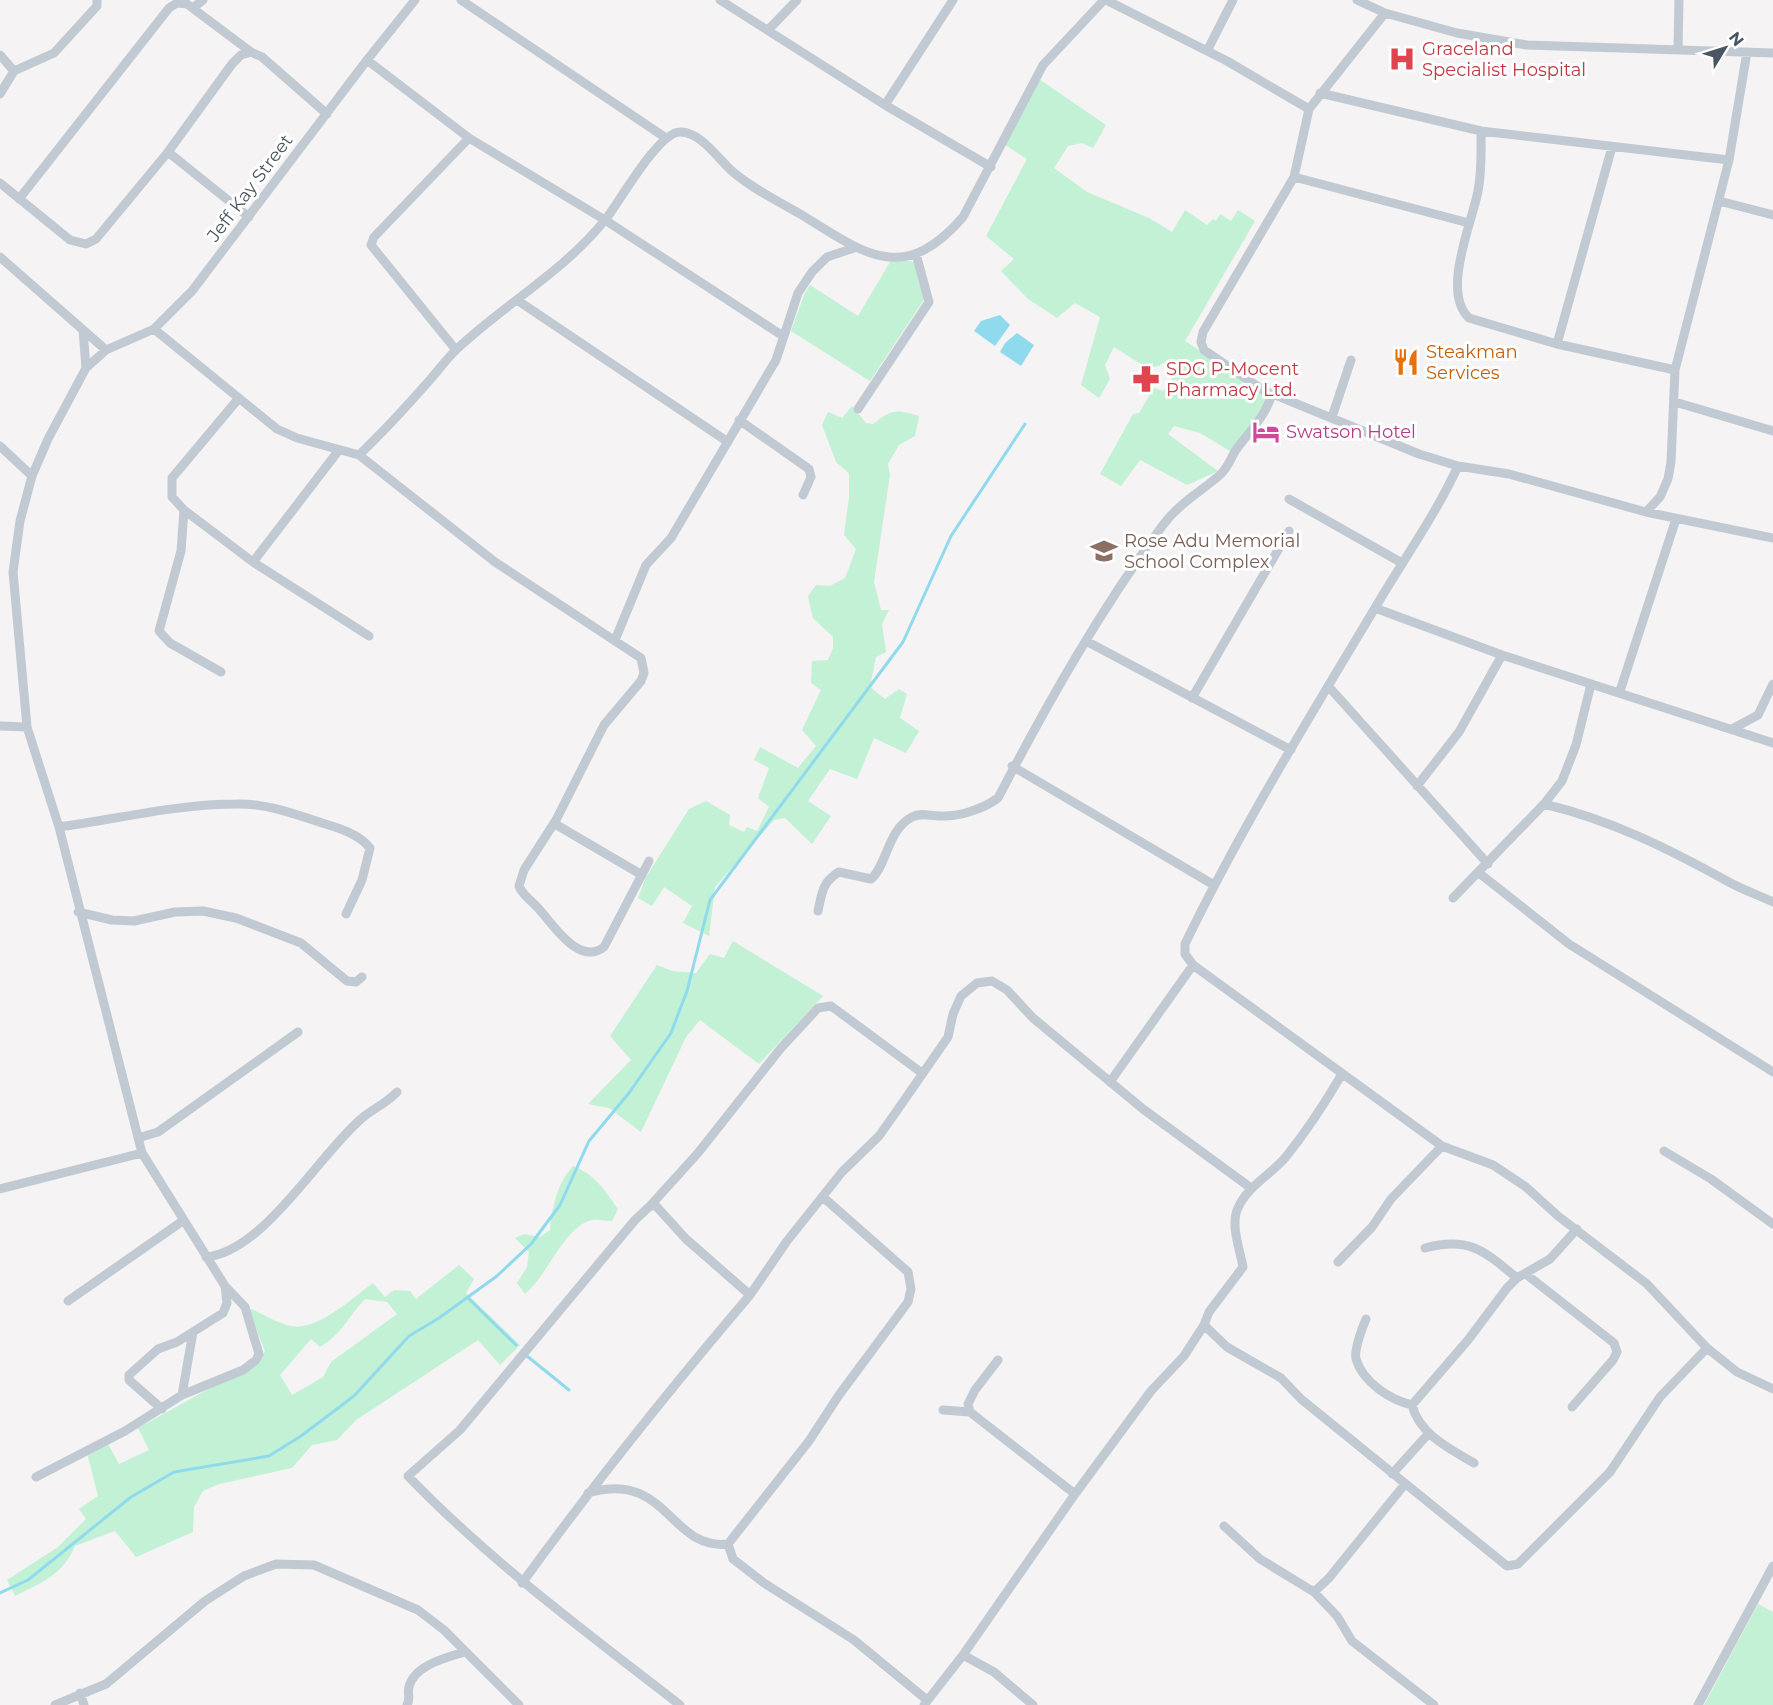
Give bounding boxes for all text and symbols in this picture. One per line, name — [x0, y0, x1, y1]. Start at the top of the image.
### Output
north arrow — [1695, 18, 1755, 78]
text: N — [1725, 28, 1748, 50]
place label: Graceland Specialist Hospital — [1422, 38, 1586, 81]
hospital icon: Graceland Specialist Hospital — [1387, 44, 1417, 74]
street label: Jeff Kay Street — [202, 130, 297, 247]
place label: Steakman Services — [1426, 341, 1518, 384]
restaurant icon: Steakman Services — [1391, 347, 1421, 377]
place label: SDG P-Mocent Pharmacy Ltd. — [1166, 358, 1299, 401]
pharmacy icon: SDG P-Mocent Pharmacy Ltd. — [1131, 364, 1161, 394]
hotel icon: Swatson Hotel — [1251, 417, 1281, 447]
place label: Swatson Hotel — [1286, 421, 1416, 443]
place label: Rose Adu Memorial School Complex — [1124, 530, 1300, 573]
school or university icon: Rose Adu Memorial School Complex — [1089, 536, 1119, 566]

